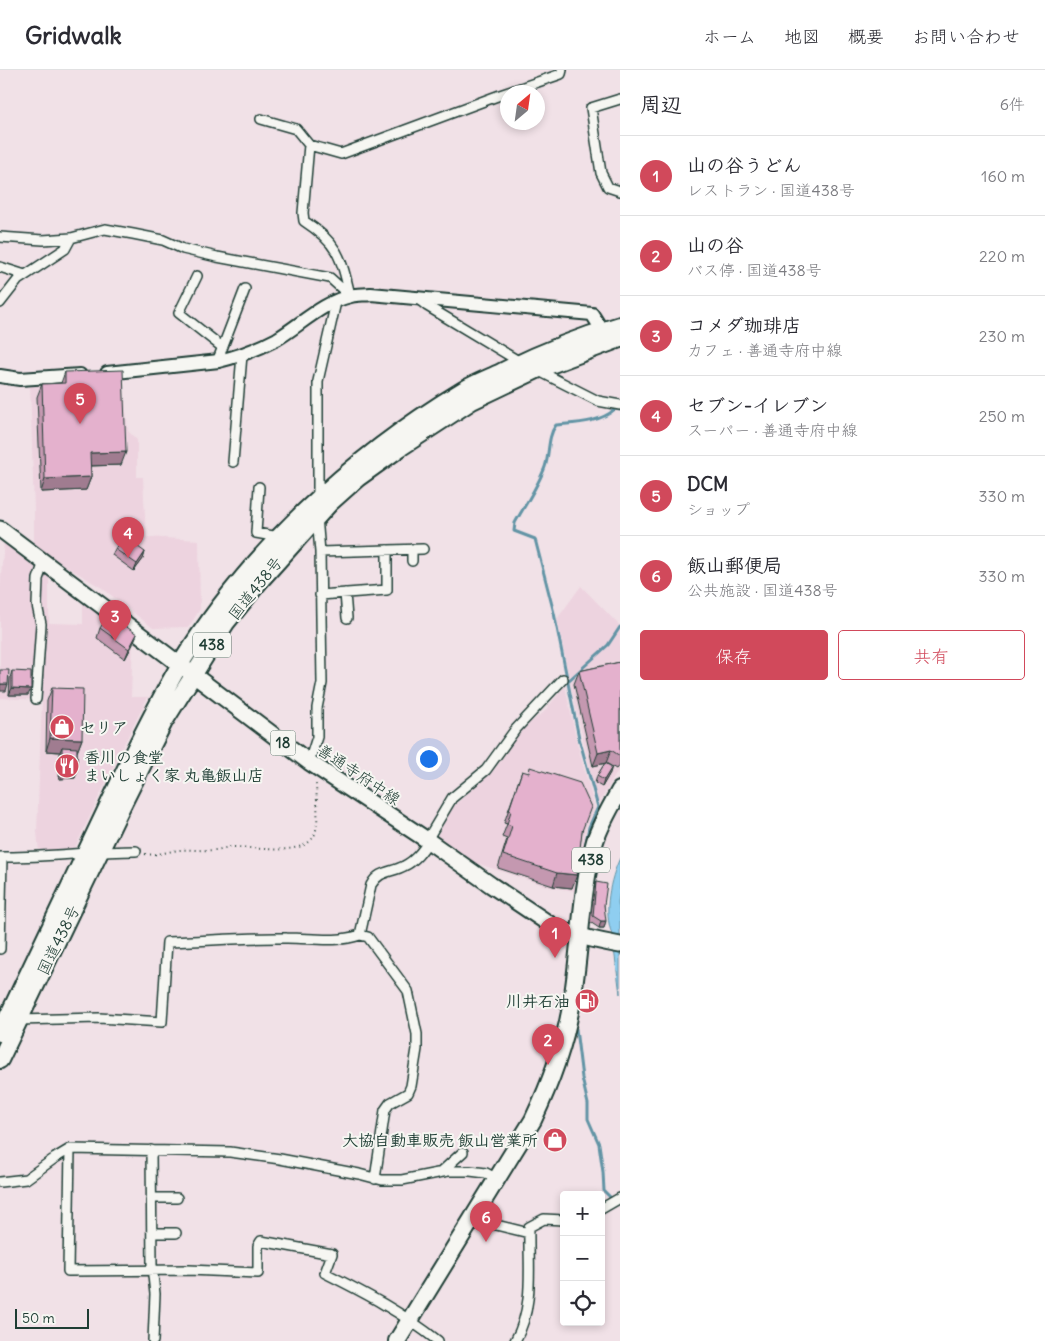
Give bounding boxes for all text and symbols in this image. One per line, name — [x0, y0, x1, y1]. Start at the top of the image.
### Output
text: Gridwalk — [25, 20, 122, 50]
text: ホーム — [703, 25, 756, 48]
text: 地図 — [784, 25, 820, 48]
text: 概要 — [848, 25, 884, 48]
text: お問い合わせ — [912, 25, 1020, 48]
north arrow — [500, 85, 545, 130]
text: 周辺 — [640, 91, 682, 118]
text: 6件 — [1000, 94, 1025, 114]
text: 山の谷うどん — [687, 153, 802, 177]
text: 1 — [653, 166, 659, 186]
text: 160 m — [981, 166, 1025, 186]
text: レストラン · 国道438号 — [687, 180, 855, 200]
text: 山の谷 — [687, 233, 744, 257]
text: 2 — [652, 246, 660, 266]
text: 220 m — [979, 246, 1025, 266]
text: バス停 · 国道438号 — [687, 260, 822, 280]
text: コメダ珈琲店 — [687, 313, 801, 337]
text: 3 — [651, 326, 661, 346]
text: 230 m — [979, 326, 1025, 346]
text: カフェ · 善通寺府中線 — [687, 340, 842, 360]
pin: 5 — [64, 383, 96, 424]
text: セブン-イレブン — [687, 393, 828, 417]
text: 4 — [651, 406, 661, 426]
text: 250 m — [979, 406, 1025, 426]
text: スーパー · 善通寺府中線 — [687, 420, 858, 440]
text: DCM — [687, 472, 728, 496]
text: 5 — [651, 486, 661, 506]
text: 330 m — [978, 486, 1025, 506]
text: ショップ — [687, 499, 750, 519]
pin: 4 — [112, 517, 144, 558]
street label: 国道438号 — [223, 552, 287, 624]
text: 飯山郵便局 — [687, 553, 782, 577]
text: 6 — [651, 566, 661, 586]
text: 330 m — [978, 566, 1025, 586]
text: 公共施設 · 国道438号 — [687, 580, 838, 600]
pin: 3 — [99, 600, 131, 641]
button: 保存 — [640, 630, 828, 680]
button: 共有 — [838, 630, 1025, 680]
road number: 438 — [193, 632, 231, 658]
shop icon: セリア — [49, 714, 75, 740]
place label: セリア — [80, 717, 128, 737]
road number: 18 — [270, 730, 296, 756]
street label: 善通寺府中線 — [314, 739, 404, 809]
your location — [416, 746, 442, 772]
place label: 香川の食堂 まいしょく家 丸亀飯山店 — [84, 747, 264, 785]
restaurant icon: 香川の食堂 まいしょく家 丸亀飯山店 — [54, 753, 80, 779]
road number: 438 — [572, 848, 610, 872]
street label: 国道438号 — [32, 902, 84, 978]
pin: 1 — [539, 917, 571, 958]
fuel station icon: 川井石油 — [574, 988, 600, 1014]
place label: 川井石油 — [506, 991, 570, 1011]
pin: 2 — [532, 1024, 564, 1065]
shop icon: 大協自動車販売 飯山営業所 — [542, 1127, 568, 1153]
place label: 大協自動車販売 飯山営業所 — [342, 1130, 538, 1150]
map controls — [560, 1191, 605, 1326]
button: + — [560, 1191, 605, 1236]
pin: 6 — [470, 1201, 502, 1242]
button: − — [560, 1236, 605, 1281]
button: locate — [560, 1281, 605, 1326]
scale bar — [15, 1306, 89, 1329]
text: 50 m — [22, 1309, 55, 1327]

